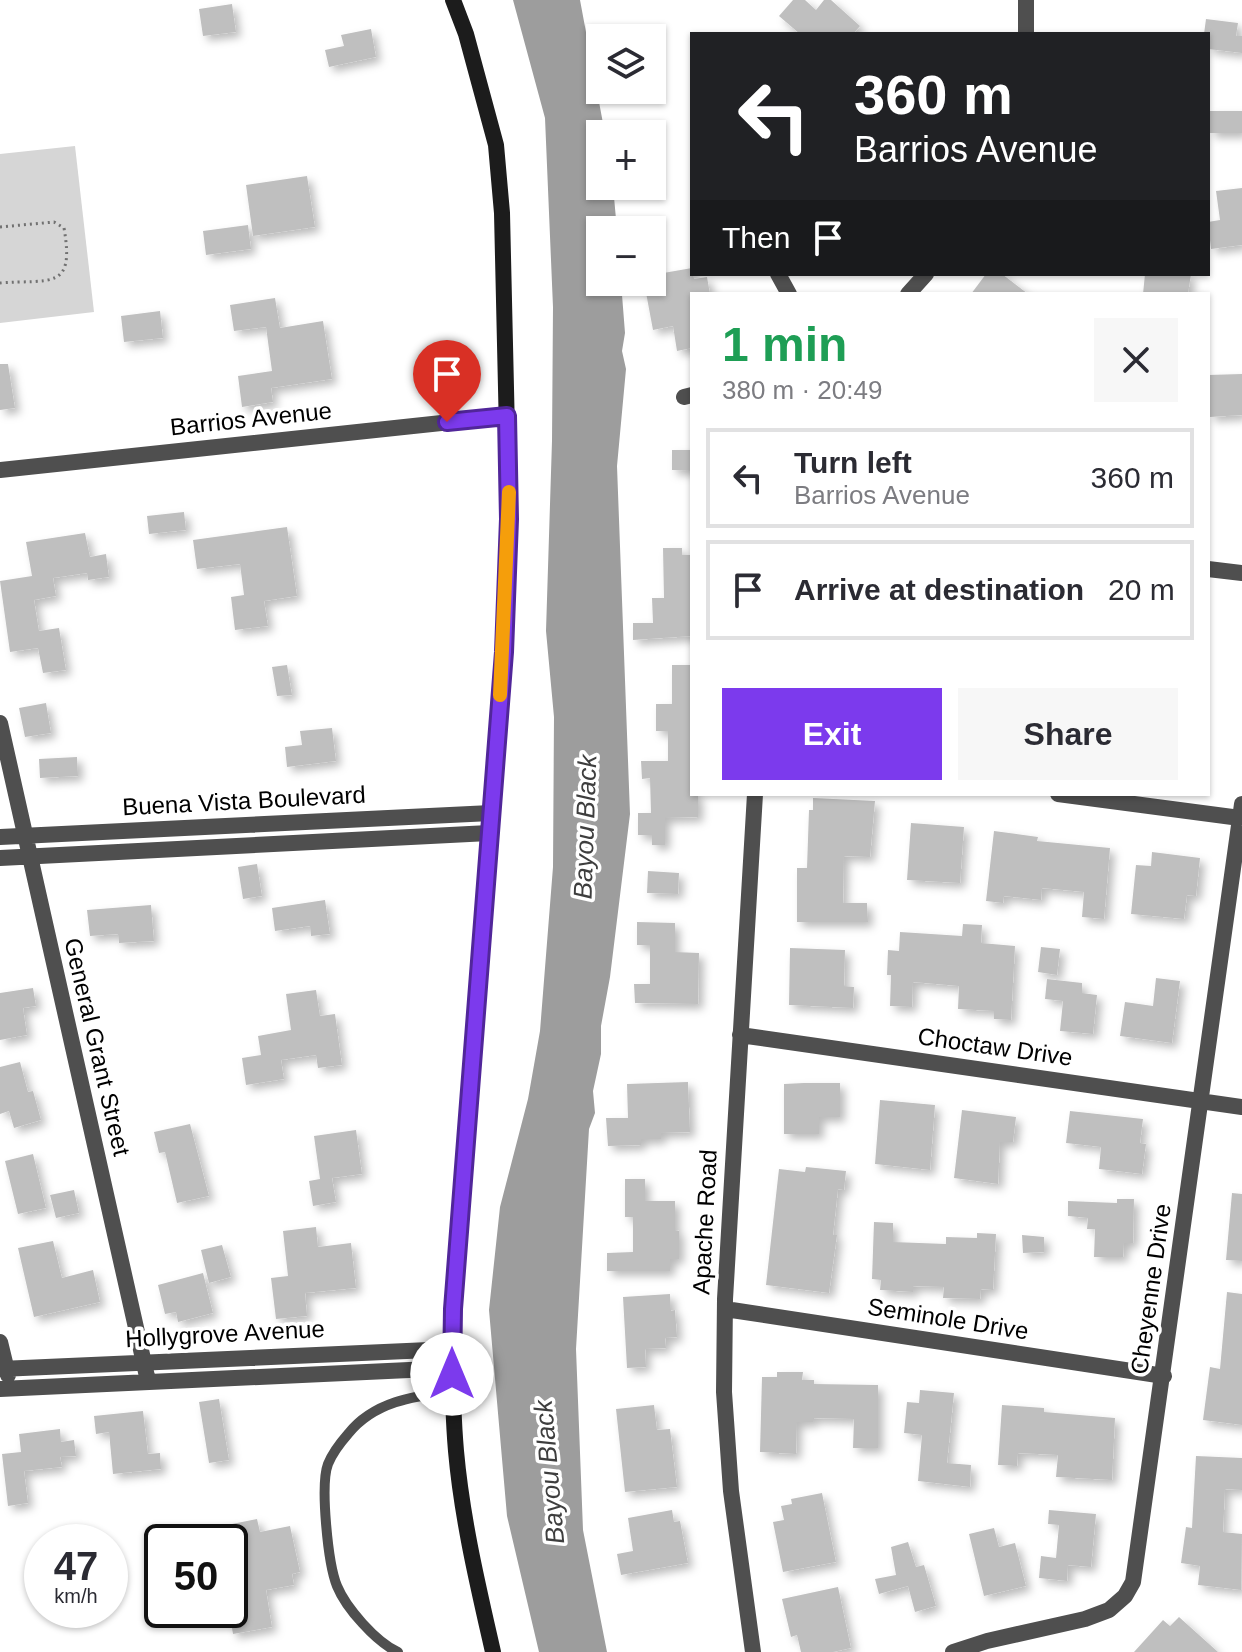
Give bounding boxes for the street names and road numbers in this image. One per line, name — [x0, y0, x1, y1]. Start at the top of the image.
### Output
street label: Barrios Avenue — [169, 397, 333, 440]
street label: Buena Vista Boulevard — [122, 781, 366, 820]
street label: General Grant Street — [59, 935, 136, 1159]
street label: Choctaw Drive — [916, 1022, 1074, 1071]
street label: Apache Road — [687, 1149, 722, 1295]
street label: Cheyenne Drive — [1125, 1202, 1176, 1376]
street label: Seminole Drive — [866, 1292, 1031, 1345]
street label: Hollygrove Avenue — [125, 1315, 325, 1352]

